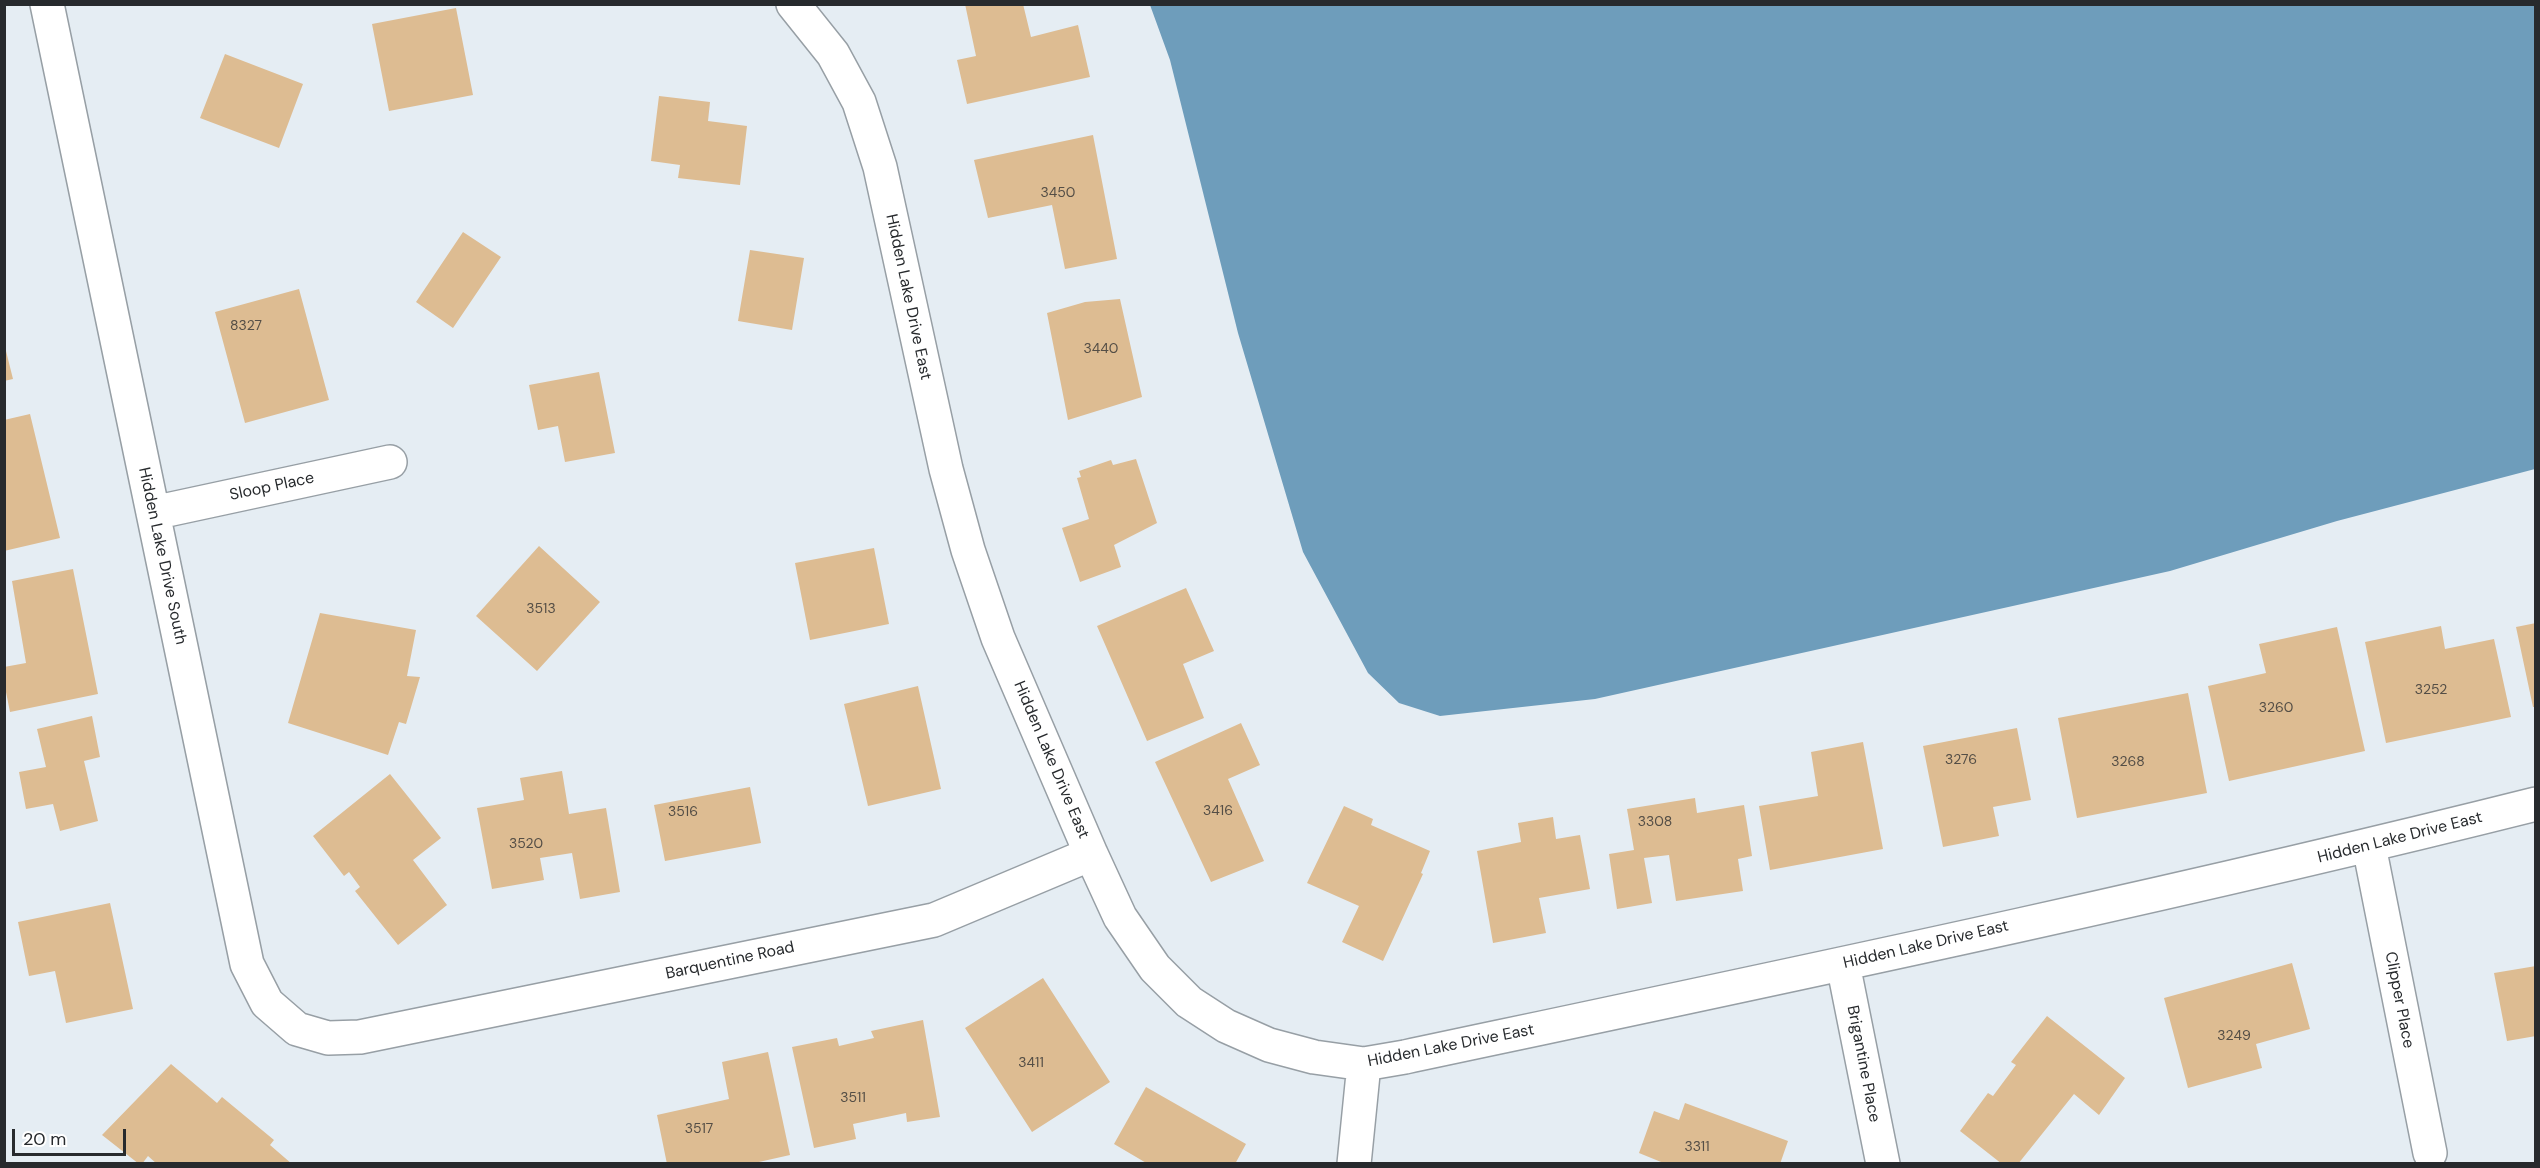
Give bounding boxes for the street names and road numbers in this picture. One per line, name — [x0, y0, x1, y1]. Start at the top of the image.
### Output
street label: Hidden Lake Drive East — [881, 212, 935, 382]
street label: Hidden Lake Drive South — [134, 466, 190, 646]
street label: Sloop Place — [228, 469, 316, 505]
street label: Hidden Lake Drive East — [1009, 678, 1093, 842]
street label: Hidden Lake Drive East — [2316, 808, 2484, 868]
street label: Hidden Lake Drive East — [1841, 917, 2011, 973]
street label: Barquentine Road — [664, 938, 796, 984]
street label: Clipper Place — [2380, 950, 2418, 1050]
street label: Brigantine Place — [1842, 1004, 1884, 1124]
street label: Hidden Lake Drive East — [1366, 1020, 1536, 1072]

